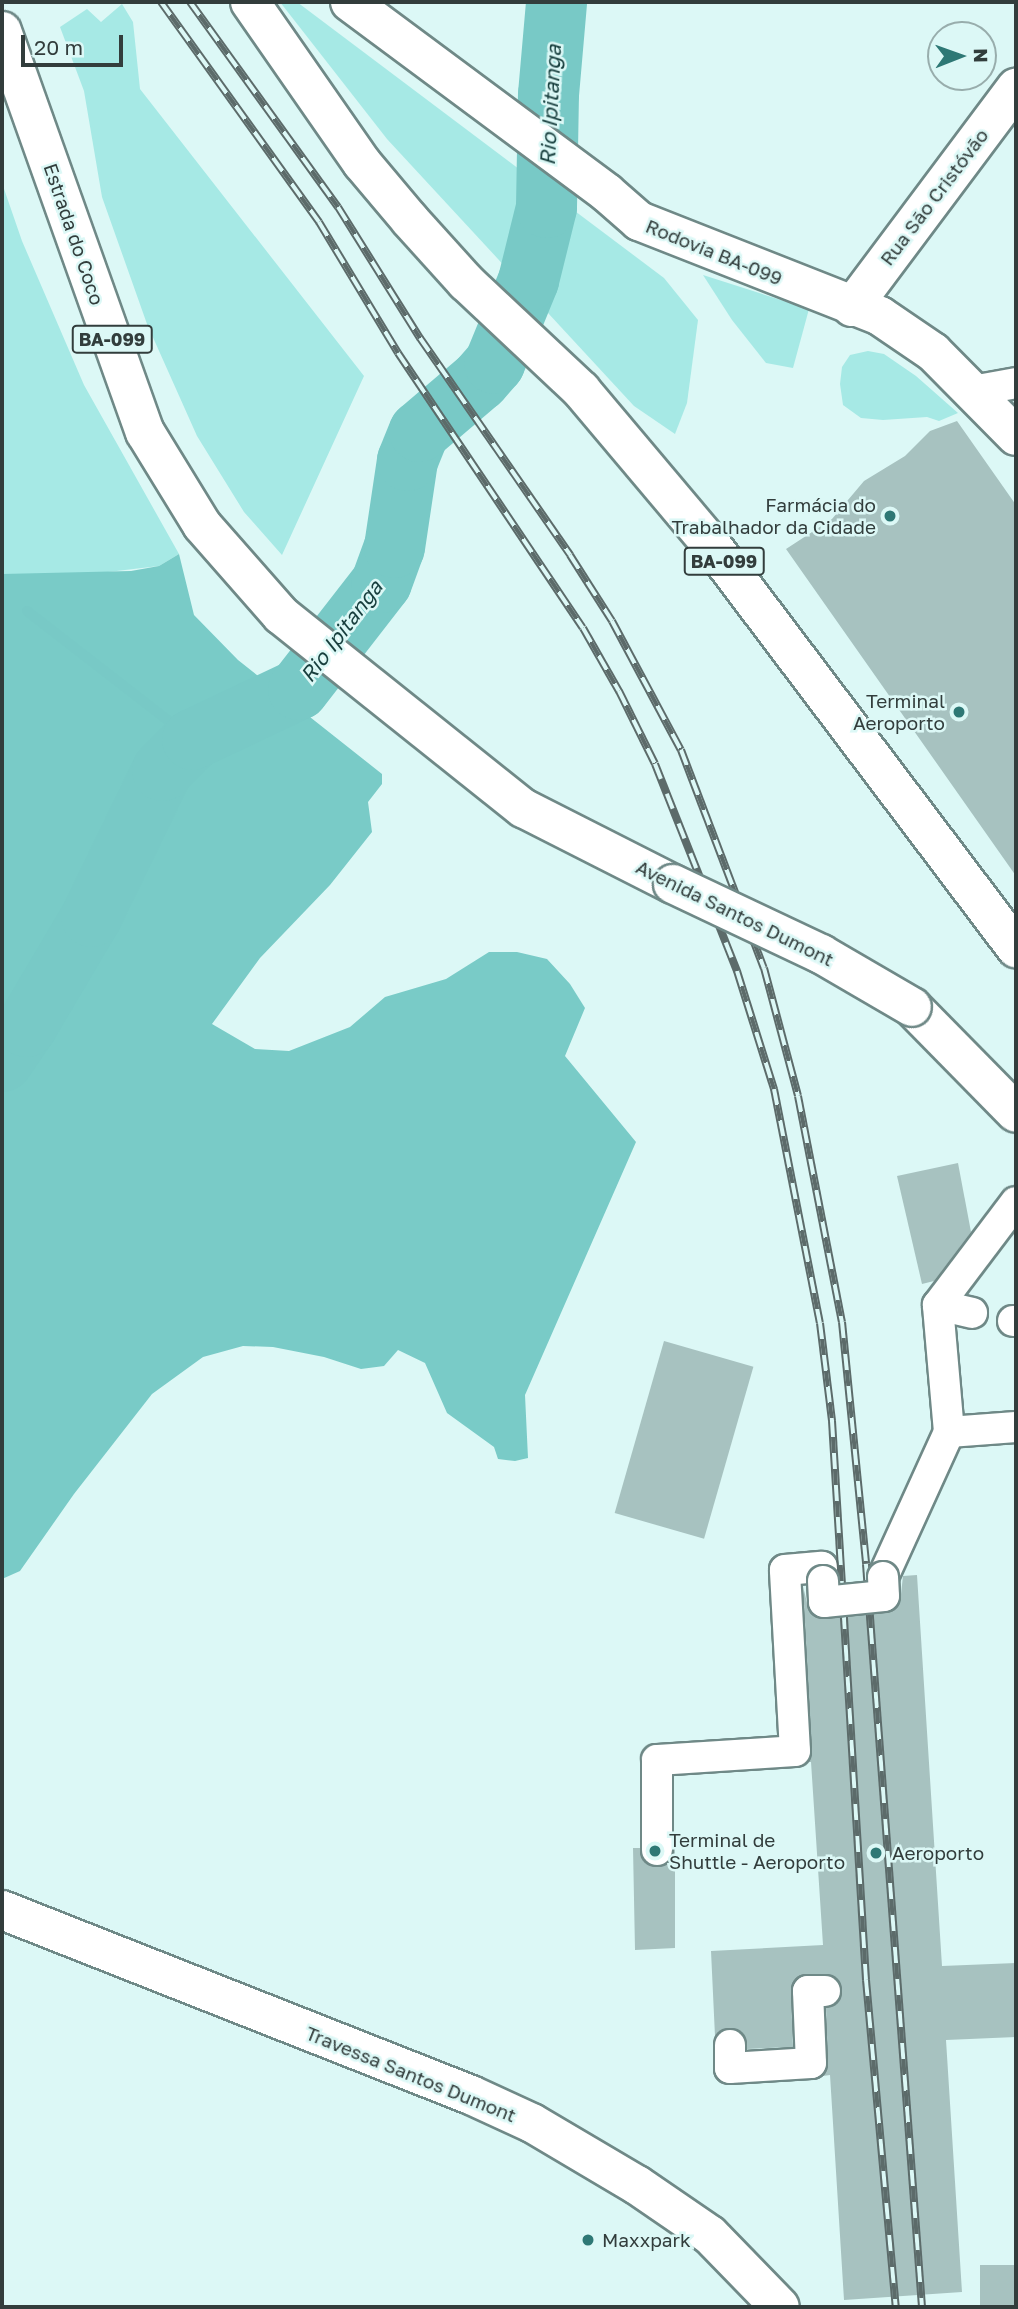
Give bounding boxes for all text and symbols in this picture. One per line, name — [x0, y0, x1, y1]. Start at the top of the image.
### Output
scale bar — [24, 21, 126, 65]
north arrow — [927, 21, 997, 91]
text: 20 m — [34, 34, 83, 60]
water label: Rio Ipitanga — [534, 44, 566, 166]
text: N — [970, 48, 993, 63]
street label: Rua São Cristóvão — [875, 124, 993, 270]
street label: Estrada do Coco — [39, 160, 109, 308]
street label: Rodovia BA-099 — [642, 214, 786, 290]
road number: BA-099 — [70, 324, 154, 354]
place label: Farmácia do Trabalhador da Cidade — [672, 494, 876, 538]
marker: Farmácia do Trabalhador da Cidade — [882, 508, 898, 524]
road number: BA-099 — [682, 546, 766, 576]
water label: Rio Ipitanga — [295, 575, 387, 687]
place label: Terminal Aeroporto — [853, 690, 945, 734]
marker: Terminal Aeroporto — [951, 704, 967, 720]
street label: Avenida Santos Dumont — [632, 855, 838, 971]
place label: Terminal de Shuttle - Aeroporto — [669, 1829, 845, 1873]
place label: Aeroporto — [892, 1842, 984, 1864]
marker: Terminal de Shuttle - Aeroporto — [647, 1843, 663, 1859]
marker: Aeroporto — [866, 1843, 886, 1863]
street label: Travessa Santos Dumont — [302, 2021, 520, 2127]
place label: Maxxpark — [602, 2229, 691, 2251]
marker: Maxxpark — [580, 2232, 596, 2248]

